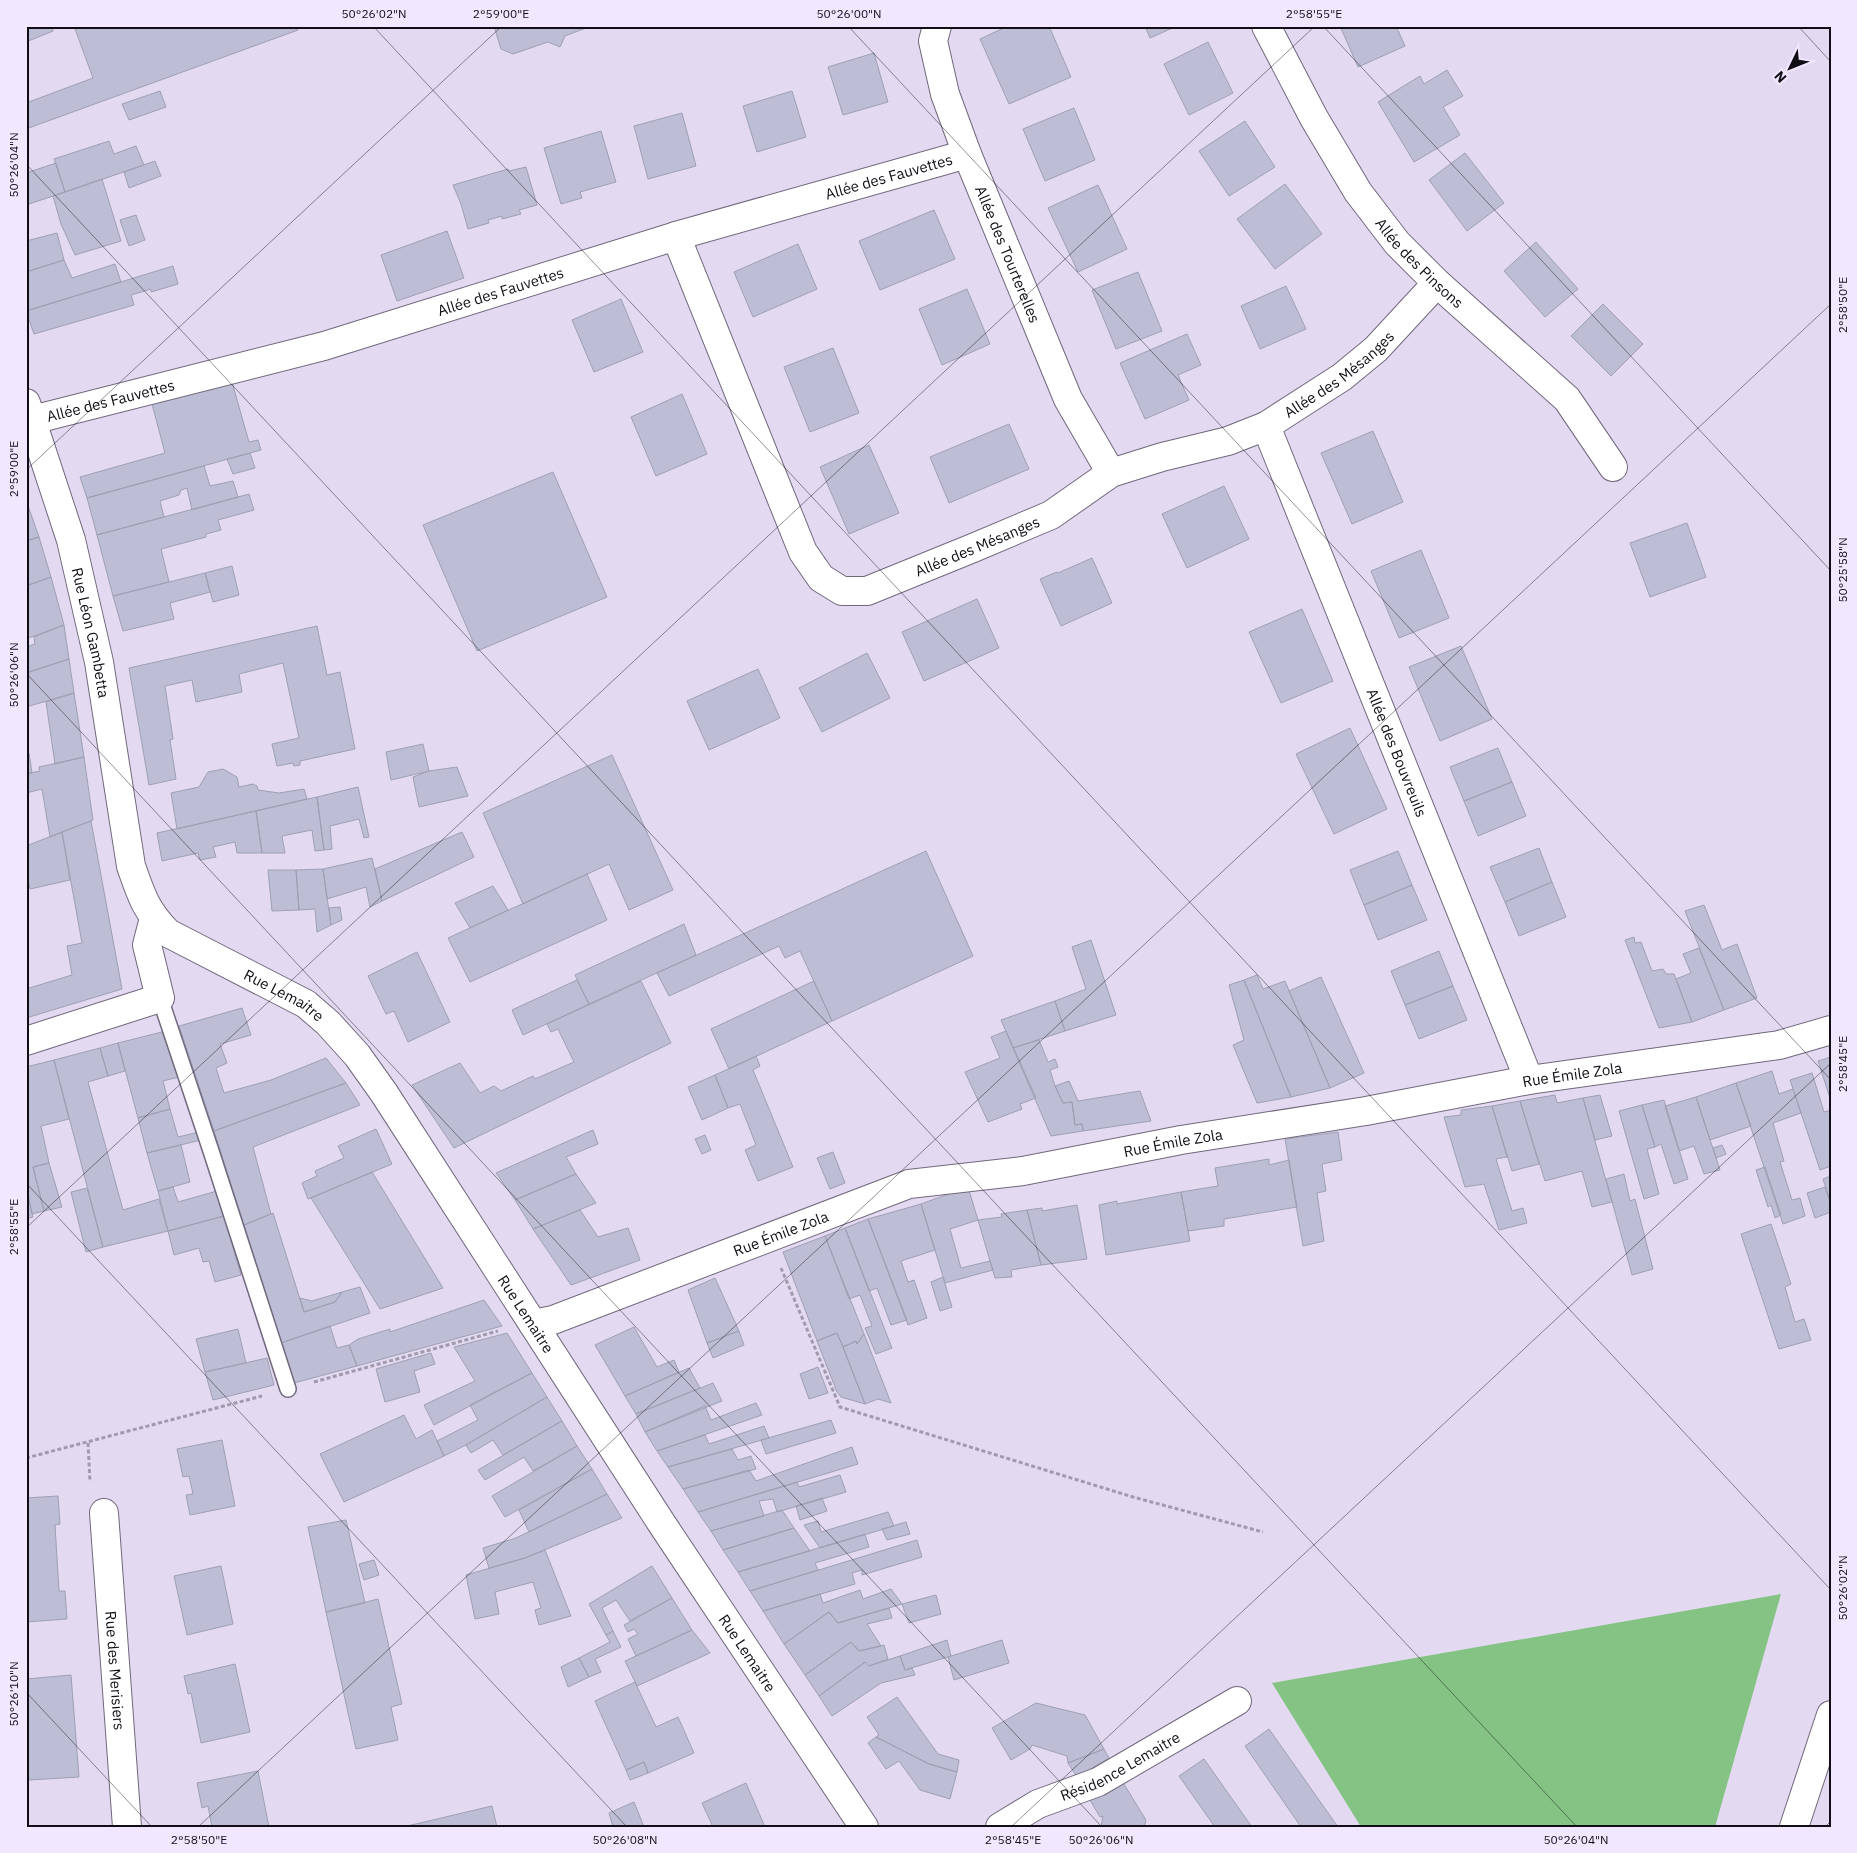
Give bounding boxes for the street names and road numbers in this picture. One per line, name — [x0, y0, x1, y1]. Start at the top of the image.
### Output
street label: Allée des Fauvettes — [823, 149, 955, 203]
street label: Allée des Tourterelles — [972, 183, 1045, 325]
street label: Allée des Pinsons — [1372, 214, 1468, 312]
street label: Allée des Fauvettes — [435, 262, 566, 320]
street label: Allée des Mésanges — [1280, 327, 1398, 422]
street label: Allée des Fauvettes — [45, 375, 177, 425]
street label: Allée des Mésanges — [912, 511, 1042, 580]
street label: Rue Léon Gambetta — [68, 565, 114, 699]
street label: Allée des Bouvreuils — [1363, 685, 1432, 820]
street label: Rue Lemaitre — [241, 964, 328, 1025]
street label: Rue Émile Zola — [1521, 1058, 1623, 1091]
street label: Rue Émile Zola — [1122, 1124, 1224, 1161]
street label: Rue Émile Zola — [730, 1206, 831, 1260]
street label: Rue Lemaitre — [494, 1271, 559, 1356]
street label: Rue des Merisiers — [102, 1610, 129, 1731]
street label: Rue Lemaitre — [715, 1610, 781, 1695]
street label: Résidence Lemaitre — [1057, 1727, 1183, 1805]

